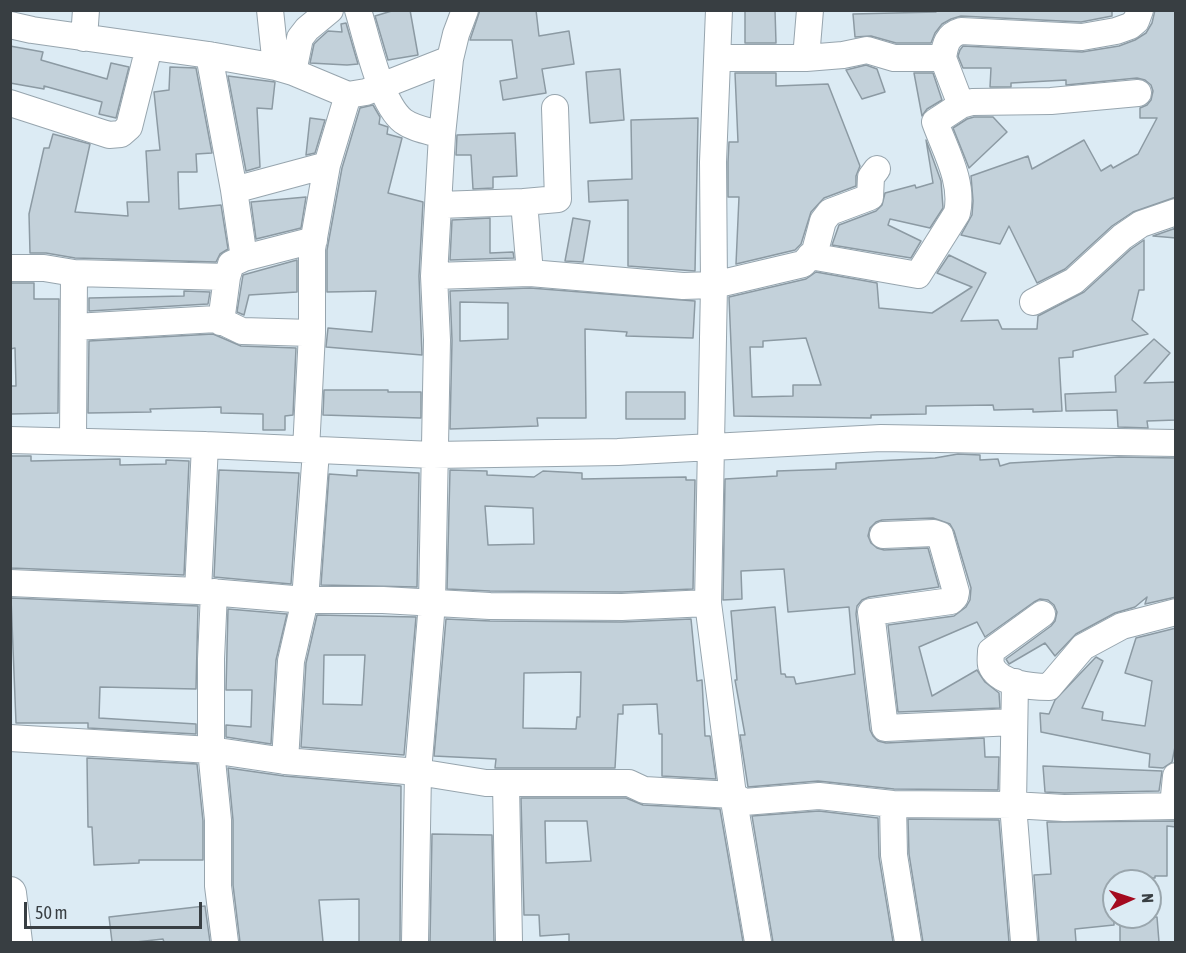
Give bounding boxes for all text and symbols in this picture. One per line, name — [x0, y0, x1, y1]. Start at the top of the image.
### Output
north arrow — [1102, 869, 1162, 929]
scale bar — [27, 890, 206, 928]
text: N — [1139, 893, 1157, 903]
text: 50 m — [35, 902, 67, 923]

